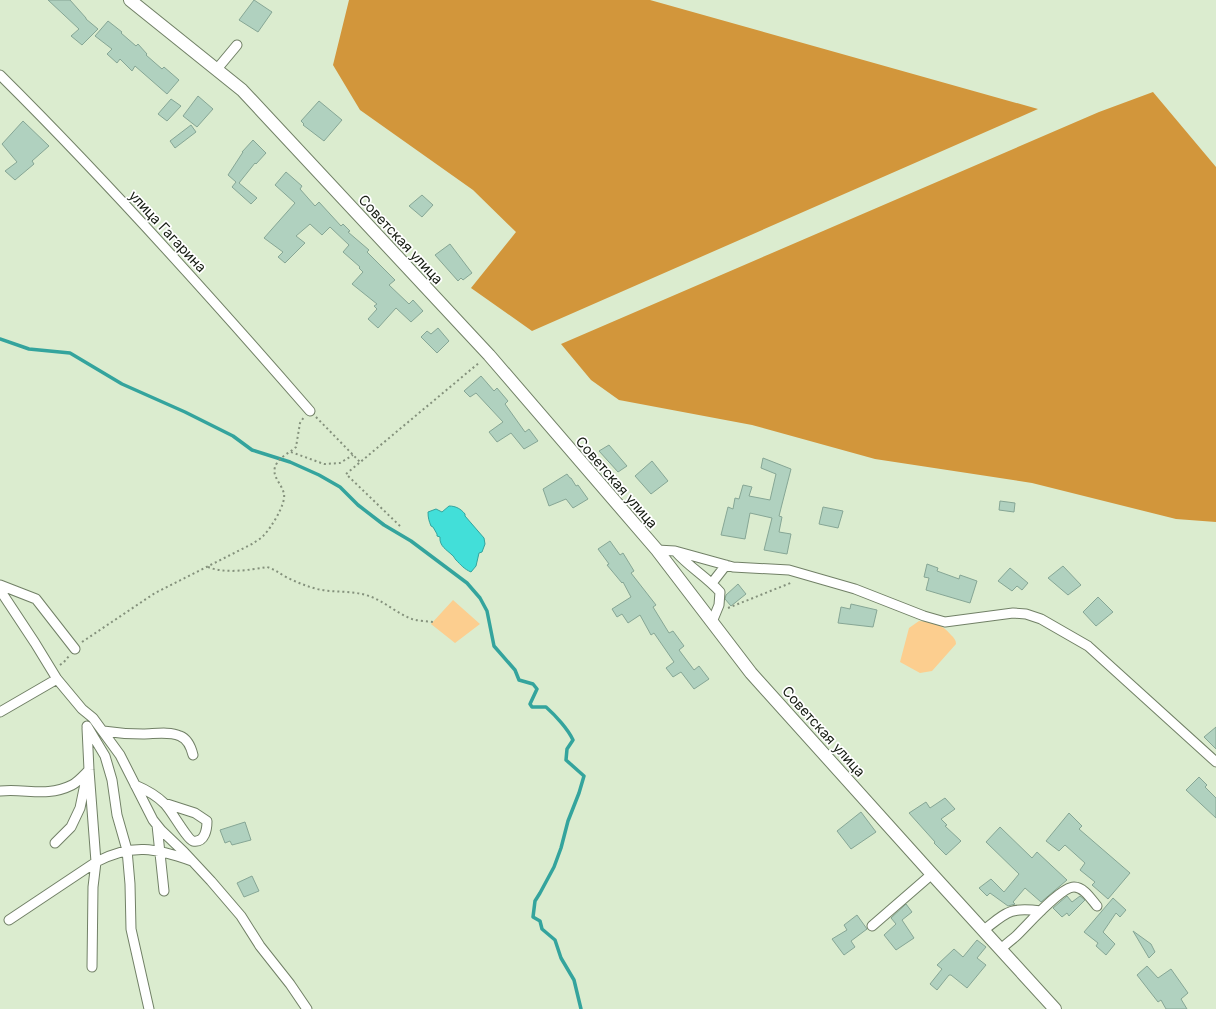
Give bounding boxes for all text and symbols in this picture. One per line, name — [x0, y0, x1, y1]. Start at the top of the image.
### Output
street label: улица Гагарина — [126, 187, 210, 275]
street label: Советская улица — [355, 191, 447, 287]
street label: Советская улица — [573, 433, 661, 531]
street label: Советская улица — [779, 682, 869, 780]

